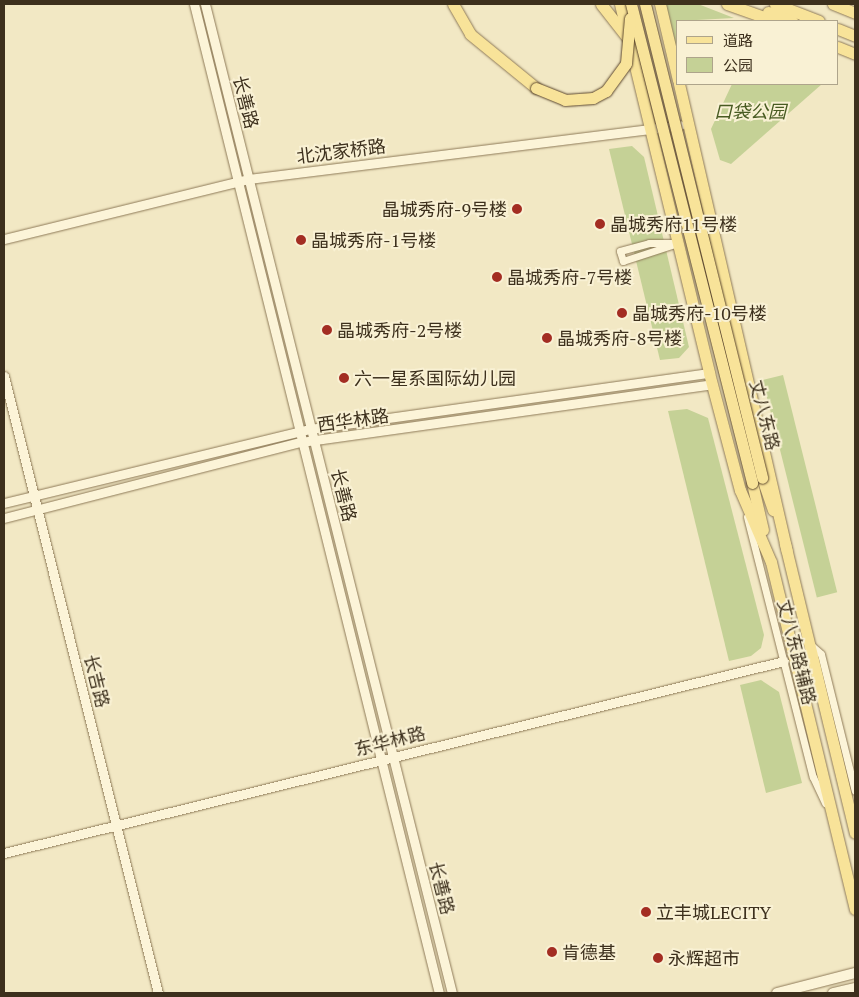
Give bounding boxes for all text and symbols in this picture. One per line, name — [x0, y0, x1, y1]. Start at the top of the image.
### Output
legend — [676, 20, 839, 85]
text: 道路 — [723, 30, 753, 50]
text: 公园 — [723, 55, 753, 75]
street label: 长善路 — [229, 73, 263, 131]
park label: 口袋公园 — [714, 100, 786, 122]
street label: 北沈家桥路 — [295, 135, 387, 167]
place label: 晶城秀府-9号楼 — [382, 198, 507, 220]
marker: 晶城秀府-9号楼 — [511, 203, 523, 215]
place label: 晶城秀府11号楼 — [610, 213, 737, 235]
marker: 晶城秀府11号楼 — [594, 218, 606, 230]
place label: 晶城秀府-1号楼 — [311, 229, 436, 251]
marker: 晶城秀府-1号楼 — [295, 234, 307, 246]
place label: 晶城秀府-7号楼 — [507, 266, 632, 288]
marker: 晶城秀府-7号楼 — [491, 271, 503, 283]
place label: 晶城秀府-10号楼 — [632, 302, 767, 324]
marker: 晶城秀府-10号楼 — [616, 307, 628, 319]
place label: 晶城秀府-2号楼 — [337, 319, 462, 341]
marker: 晶城秀府-2号楼 — [321, 324, 333, 336]
place label: 晶城秀府-8号楼 — [557, 327, 682, 349]
marker: 晶城秀府-8号楼 — [541, 332, 553, 344]
place label: 六一星系国际幼儿园 — [354, 367, 516, 389]
marker: 六一星系国际幼儿园 — [338, 372, 350, 384]
street label: 丈八东路 — [746, 377, 784, 453]
street label: 西华林路 — [316, 404, 390, 436]
street label: 长善路 — [327, 466, 361, 524]
street label: 丈八东路辅路 — [773, 597, 821, 707]
street label: 长吉路 — [80, 652, 114, 710]
street label: 东华林路 — [352, 722, 428, 760]
street label: 长善路 — [425, 859, 459, 917]
place label: 立丰城LECITY — [656, 901, 771, 923]
marker: 立丰城LECITY — [640, 906, 652, 918]
place label: 肯德基 — [562, 941, 616, 963]
marker: 肯德基 — [546, 946, 558, 958]
place label: 永辉超市 — [668, 947, 740, 969]
marker: 永辉超市 — [652, 952, 664, 964]

